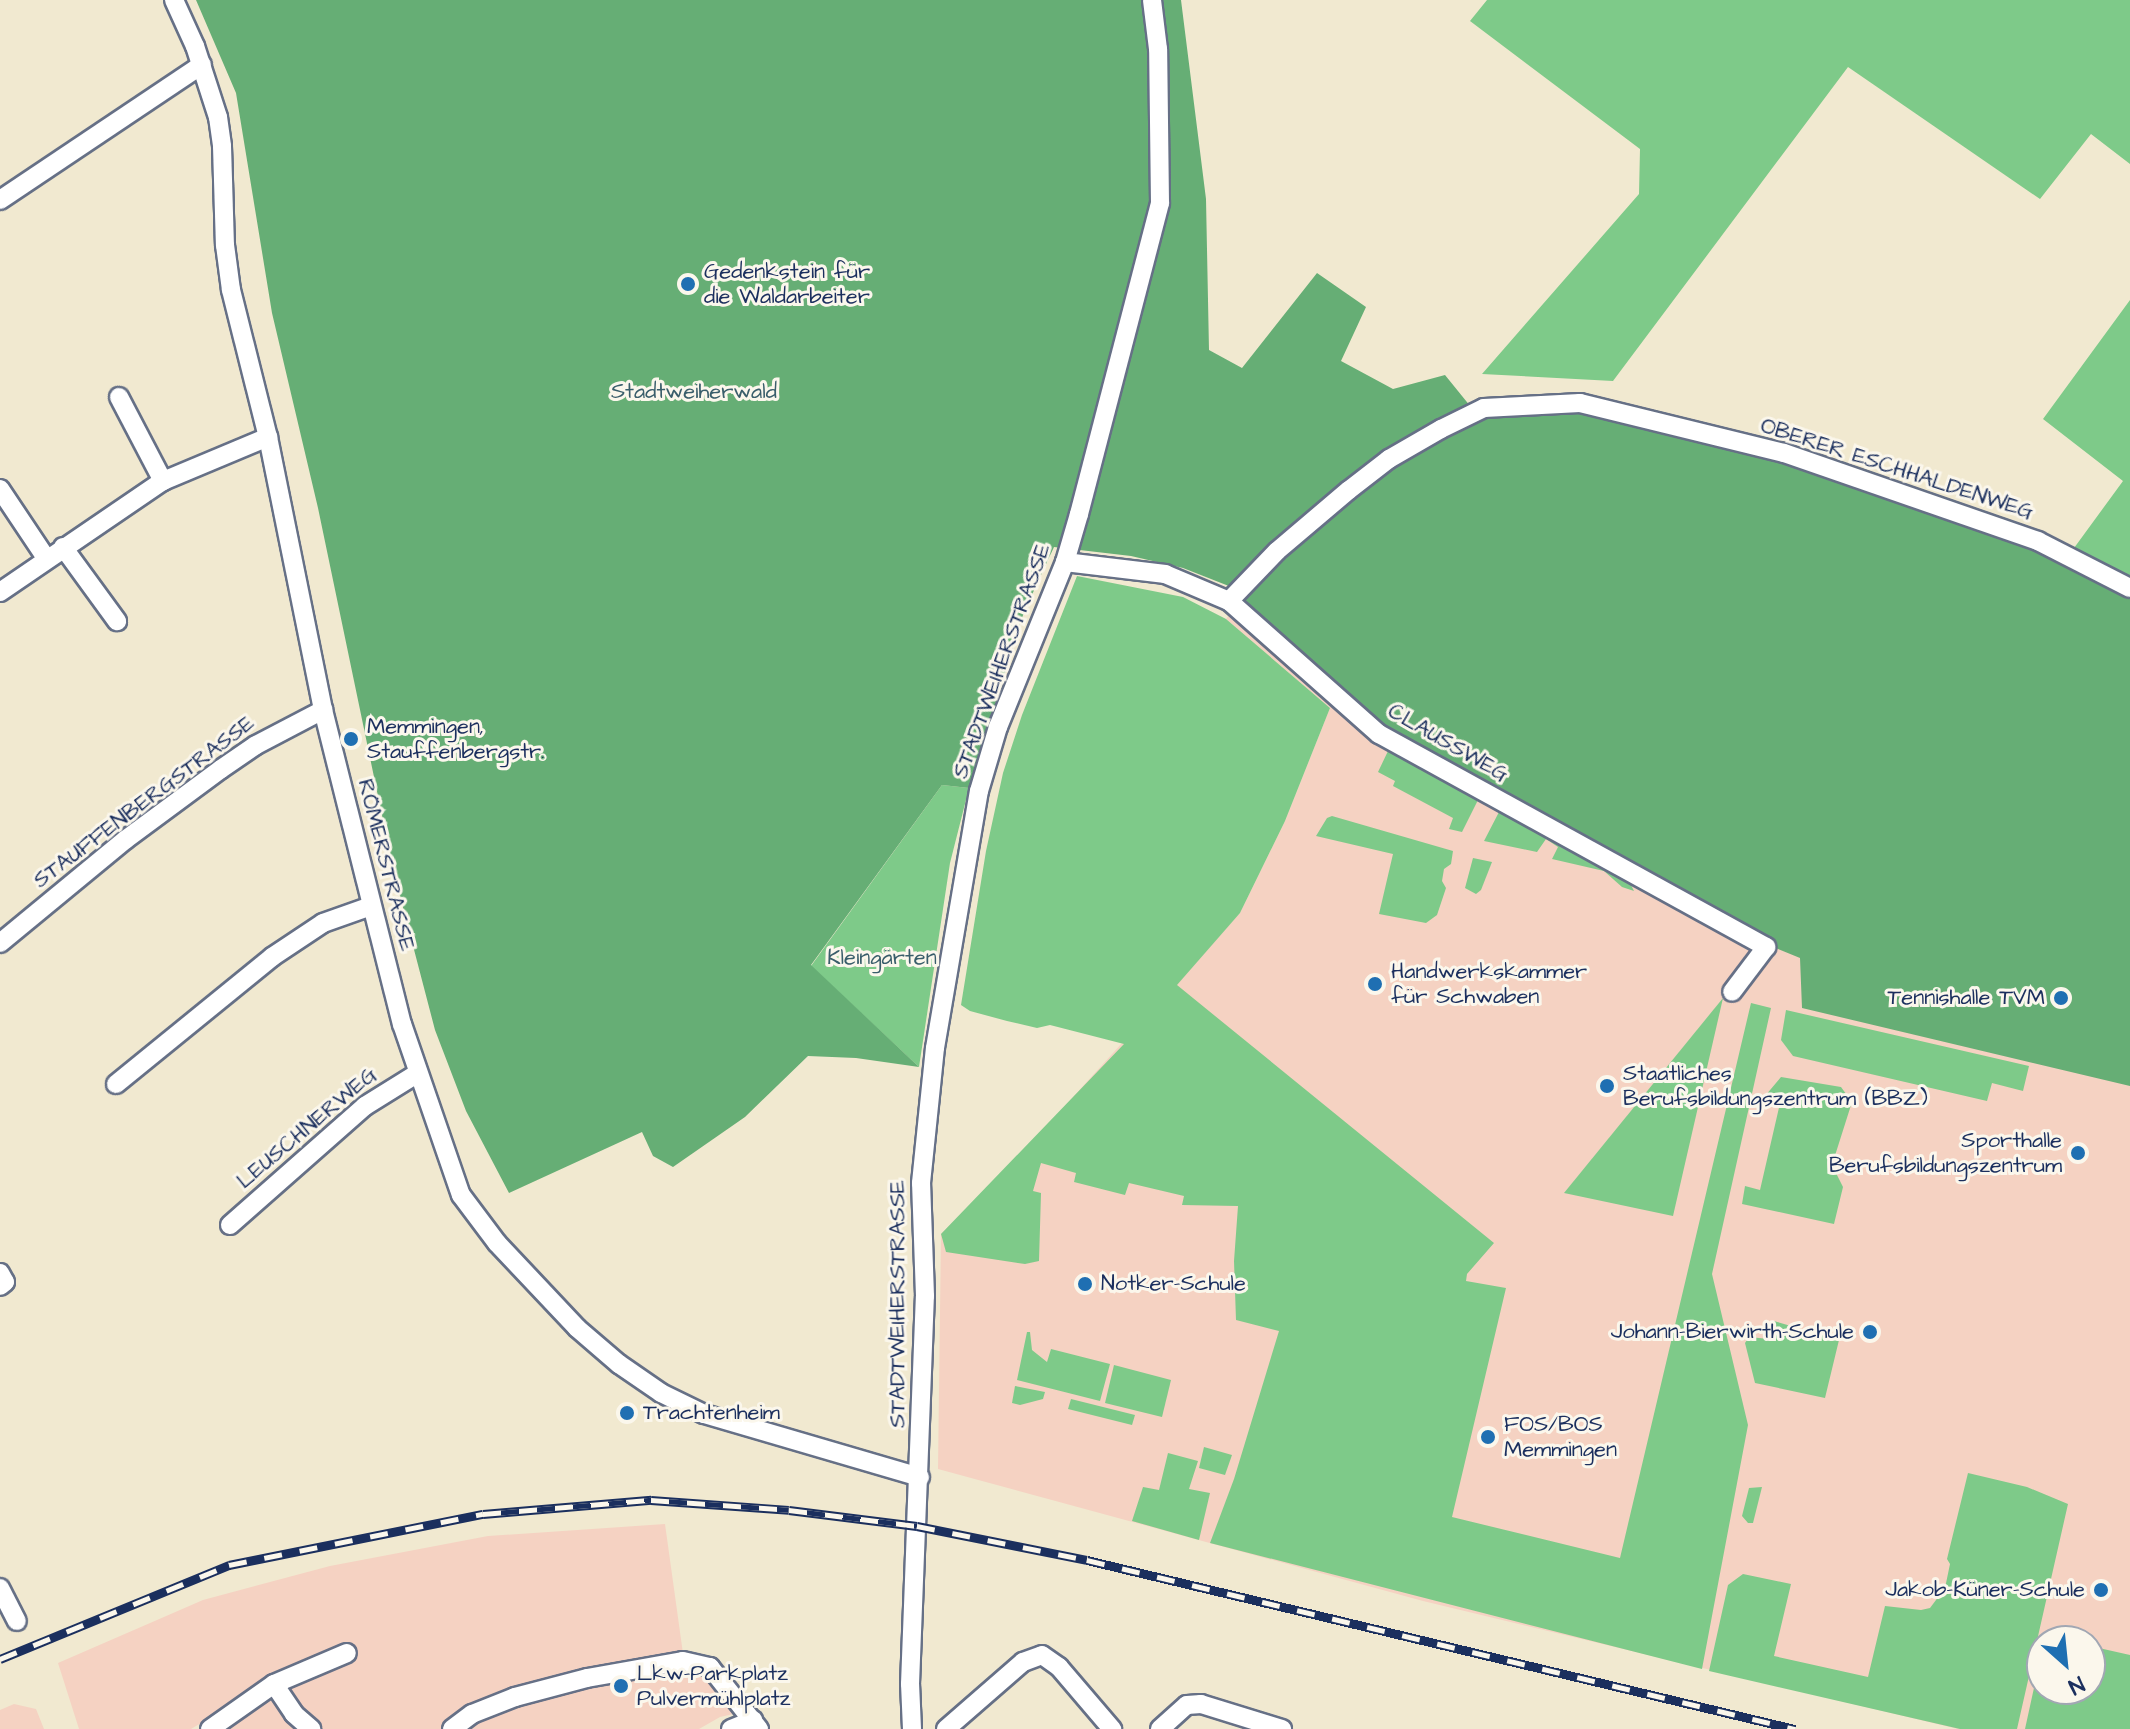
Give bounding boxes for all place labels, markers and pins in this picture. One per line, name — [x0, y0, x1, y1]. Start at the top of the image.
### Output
place label: Gedenkstein für die Waldarbeiter — [704, 258, 870, 310]
marker: Gedenkstein für die Waldarbeiter — [679, 275, 697, 293]
place label: Memmingen, Stauffenbergstr. — [367, 713, 544, 764]
marker: Memmingen, Stauffenbergstr. — [342, 730, 360, 748]
place label: Handwerkskammer für Schwaben — [1391, 958, 1587, 1010]
marker: Handwerkskammer für Schwaben — [1366, 975, 1384, 993]
place label: Tennishalle TVM — [1888, 985, 2045, 1011]
marker: Tennishalle TVM — [2052, 989, 2070, 1007]
place label: Staatliches Berufsbildungszentrum (BBZ) — [1623, 1060, 1928, 1112]
marker: Staatliches Berufsbildungszentrum (BBZ) — [1598, 1077, 1616, 1095]
place label: Sporthalle Berufsbildungszentrum — [1829, 1127, 2062, 1178]
marker: Sporthalle Berufsbildungszentrum — [2069, 1144, 2087, 1162]
place label: Notker-Schule — [1101, 1271, 1246, 1297]
marker: Notker-Schule — [1076, 1275, 1094, 1293]
place label: Johann-Bierwirth-Schule — [1611, 1319, 1854, 1345]
marker: Johann-Bierwirth-Schule — [1861, 1323, 1879, 1341]
place label: Trachtenheim — [643, 1400, 780, 1426]
marker: Trachtenheim — [618, 1404, 636, 1422]
place label: FOS/BOS Memmingen — [1504, 1411, 1617, 1462]
marker: FOS/BOS Memmingen — [1479, 1428, 1497, 1446]
place label: Jakob-Küner-Schule — [1885, 1577, 2085, 1603]
marker: Jakob-Küner-Schule — [2092, 1581, 2110, 1599]
place label: Lkw-Parkplatz Pulvermühlplatz — [637, 1660, 790, 1712]
marker: Lkw-Parkplatz Pulvermühlplatz — [612, 1677, 630, 1695]

